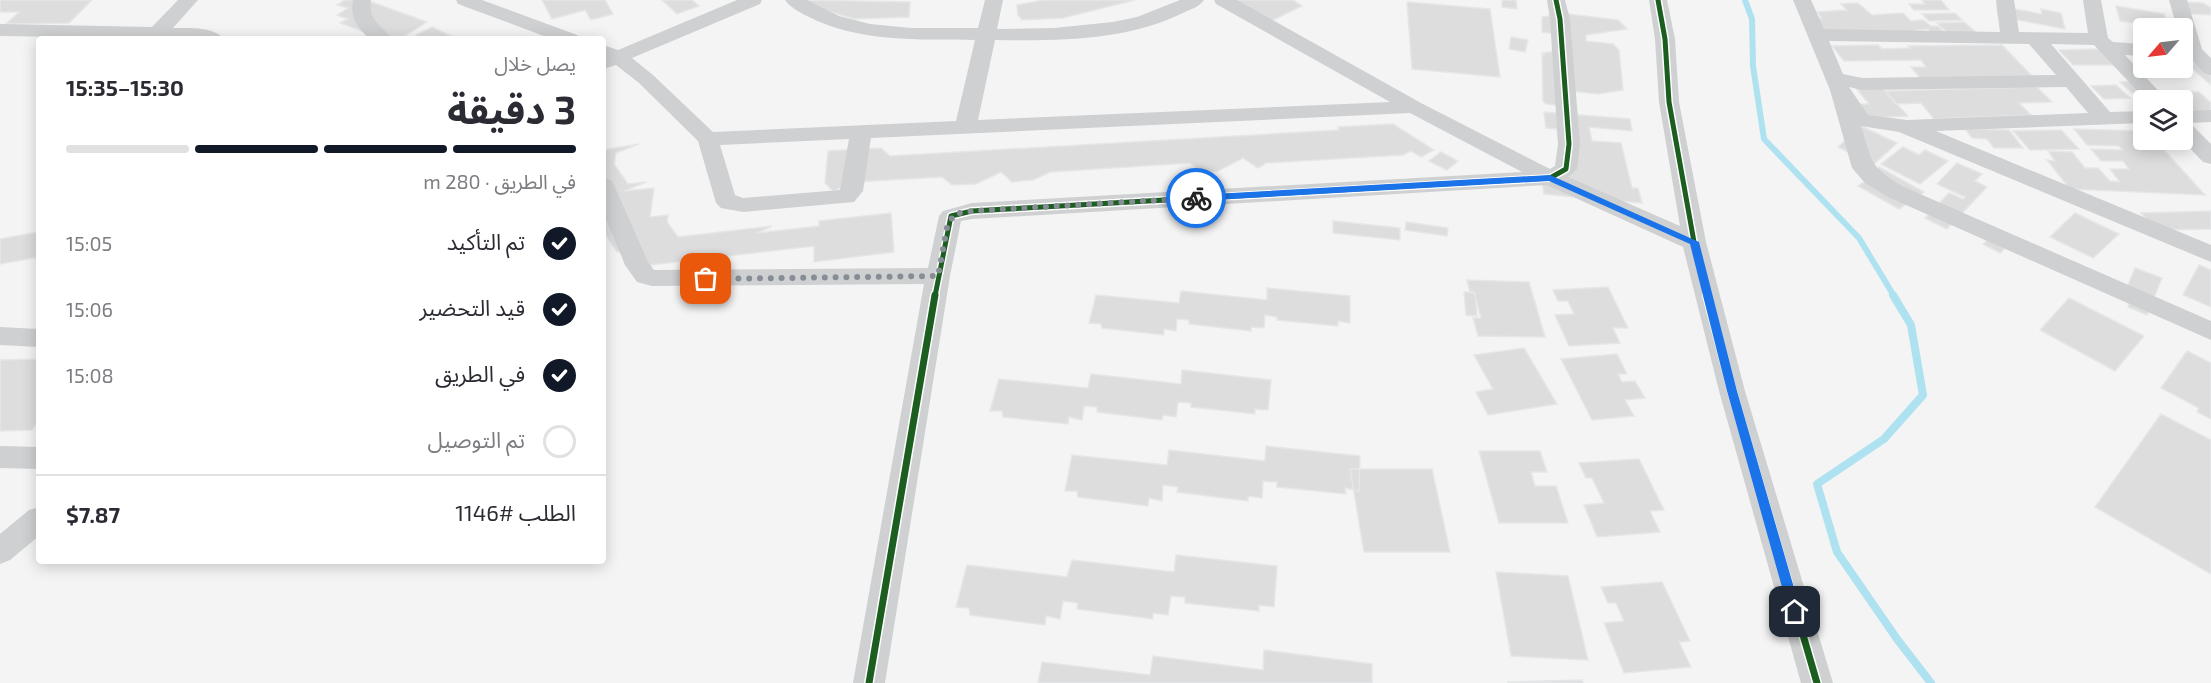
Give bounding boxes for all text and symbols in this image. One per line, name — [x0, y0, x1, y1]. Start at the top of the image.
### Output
north arrow — [2133, 18, 2193, 78]
map controls — [2133, 18, 2193, 150]
text: يصل خلال — [494, 51, 576, 75]
text: 15:30–15:35 — [66, 74, 184, 100]
text: 3 دقيقة — [447, 85, 576, 132]
button: layers — [2133, 90, 2193, 150]
courier — [1166, 168, 1226, 228]
text: في الطريق · 280 m — [423, 169, 576, 193]
icon: bike — [1180, 182, 1213, 215]
icon: check — [543, 227, 576, 260]
text: تم التأكيد — [447, 228, 525, 254]
text: 15:05 — [66, 231, 112, 255]
pin — [680, 253, 731, 304]
icon: bag — [689, 262, 722, 295]
icon: check — [543, 293, 576, 326]
text: قيد التحضير — [419, 294, 525, 320]
text: 15:06 — [66, 297, 113, 321]
icon: check — [543, 359, 576, 392]
text: في الطريق — [435, 360, 525, 386]
text: 15:08 — [66, 363, 114, 387]
text: تم التوصيل — [427, 426, 525, 452]
text: الطلب #1146 — [455, 499, 576, 525]
text: $7.87 — [66, 501, 120, 527]
pin — [1769, 586, 1820, 637]
icon: home — [1778, 595, 1811, 628]

